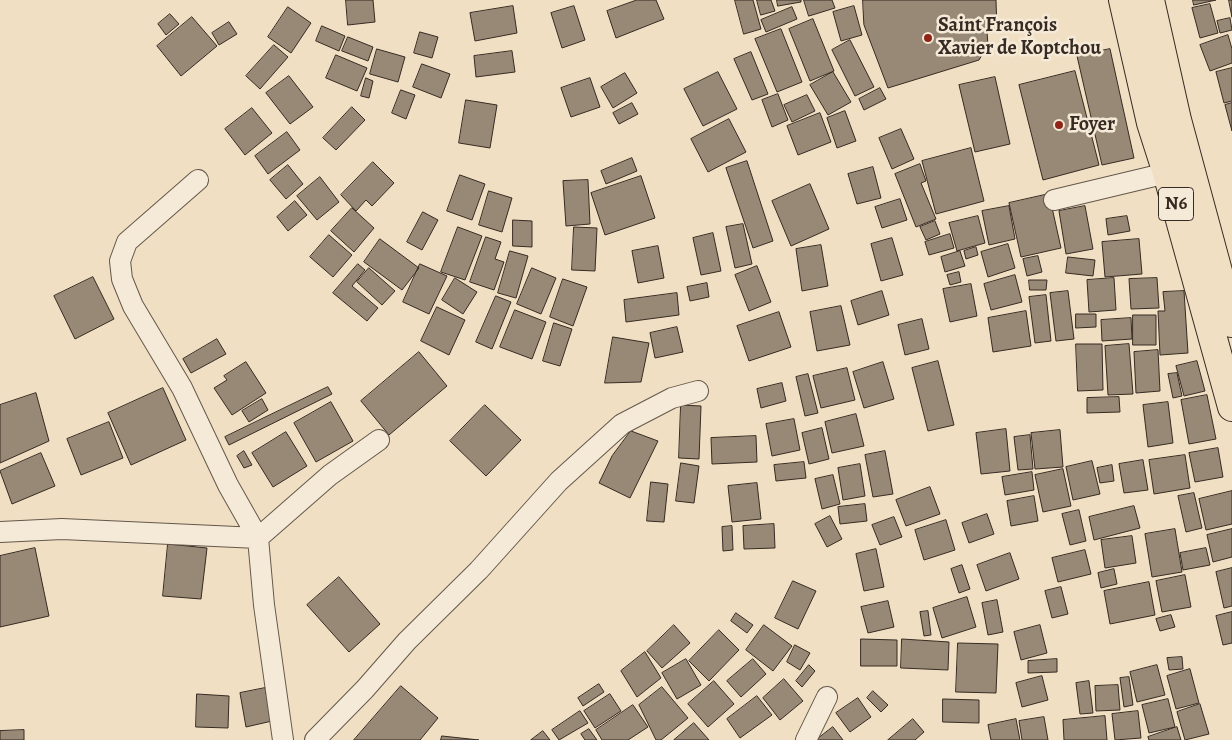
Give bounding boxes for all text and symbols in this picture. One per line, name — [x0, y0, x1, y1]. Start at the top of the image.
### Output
place label: Saint François Xavier de Koptchou — [938, 14, 1101, 61]
marker: Saint François Xavier de Koptchou — [922, 32, 934, 44]
place label: Foyer — [1069, 113, 1115, 137]
marker: Foyer — [1053, 119, 1065, 131]
road number: N6 — [1158, 188, 1194, 220]

